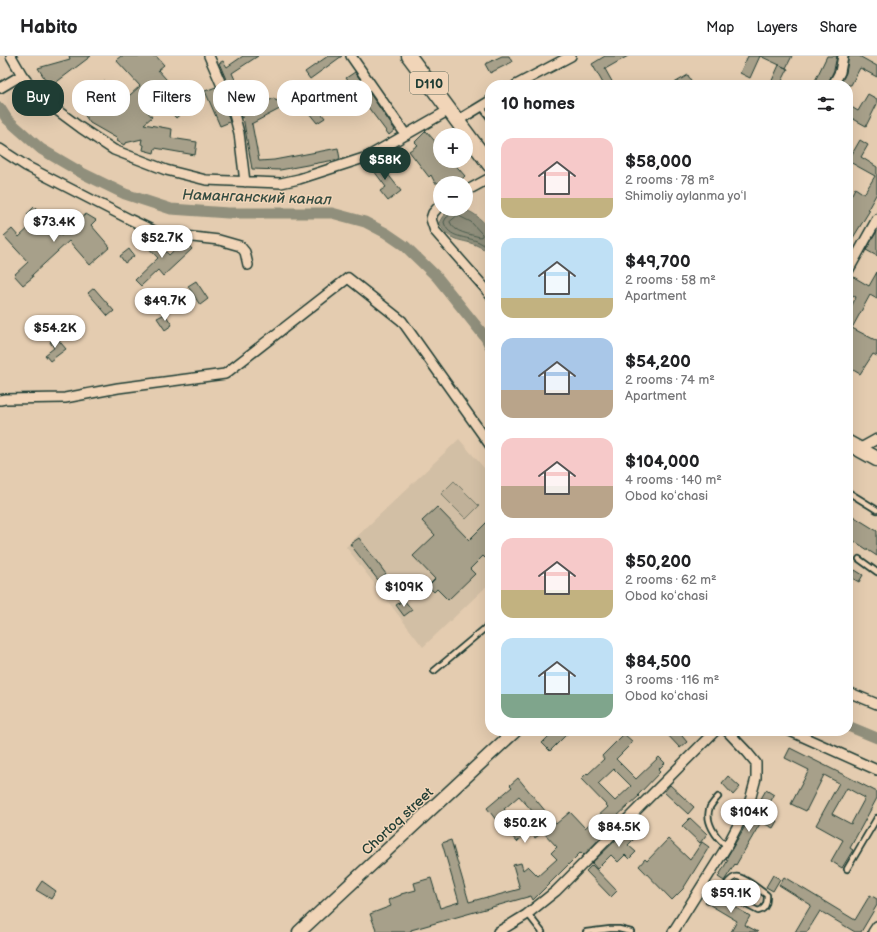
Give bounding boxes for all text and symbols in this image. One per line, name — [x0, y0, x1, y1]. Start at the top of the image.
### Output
text: Habito — [20, 16, 78, 39]
text: Map — [706, 19, 734, 36]
text: Layers — [756, 19, 798, 36]
text: Share — [820, 19, 857, 36]
road number: D110 — [410, 72, 448, 94]
chip: Buy — [12, 80, 64, 116]
chip: Rent — [72, 80, 130, 116]
chip: Filters — [138, 80, 205, 116]
chip: New — [213, 80, 269, 116]
chip: Apartment — [277, 80, 372, 116]
icon: filters — [815, 93, 837, 115]
text: 10 homes — [501, 94, 575, 114]
map controls — [433, 128, 473, 216]
button: + — [433, 128, 473, 168]
pin: $58K — [361, 147, 409, 181]
text: $58K — [369, 152, 401, 168]
text: $58,000 — [625, 152, 692, 172]
icon: home — [533, 154, 581, 202]
text: 2 rooms · 78 m² — [625, 172, 715, 188]
button: − — [433, 176, 473, 216]
water label: Наманганский канал — [182, 185, 333, 210]
text: Shimoliy aylanma yoʻl — [625, 188, 746, 204]
pin: $73.4K — [21, 209, 87, 243]
text: $73.4K — [33, 214, 75, 230]
pin: $52.7K — [129, 225, 195, 259]
text: $52.7K — [141, 230, 183, 246]
text: $49,700 — [625, 252, 691, 272]
icon: home — [533, 254, 581, 302]
text: 2 rooms · 58 m² — [625, 272, 716, 288]
pin: $49.7K — [132, 288, 198, 322]
text: Apartment — [625, 288, 686, 304]
text: $49.7K — [144, 293, 186, 309]
pin: $54.2K — [22, 315, 88, 349]
text: $54.2K — [33, 320, 77, 336]
text: $54,200 — [625, 352, 691, 372]
icon: home — [533, 354, 581, 402]
text: 2 rooms · 74 m² — [625, 372, 715, 388]
text: Apartment — [625, 388, 686, 404]
text: $104,000 — [625, 452, 700, 472]
icon: home — [533, 454, 581, 502]
text: 4 rooms · 140 m² — [625, 472, 722, 488]
text: Obod koʻchasi — [625, 488, 708, 504]
text: $50,200 — [625, 552, 691, 572]
icon: home — [533, 554, 581, 602]
text: 2 rooms · 62 m² — [625, 572, 717, 588]
pin: $109K — [376, 574, 432, 608]
text: $109K — [385, 579, 423, 595]
text: Obod koʻchasi — [625, 588, 708, 604]
text: $84,500 — [625, 652, 691, 672]
icon: home — [533, 654, 581, 702]
text: 3 rooms · 116 m² — [625, 672, 719, 688]
text: Obod koʻchasi — [625, 688, 708, 704]
street label: Chortoq street — [358, 783, 437, 859]
pin: $104K — [721, 799, 777, 833]
text: $104K — [730, 804, 768, 820]
pin: $50.2K — [492, 810, 558, 844]
pin: $84.5K — [586, 814, 652, 848]
text: $50.2K — [503, 815, 547, 831]
text: $84.5K — [597, 819, 641, 835]
pin: $59.1K — [698, 880, 764, 914]
text: $59.1K — [711, 885, 751, 901]

